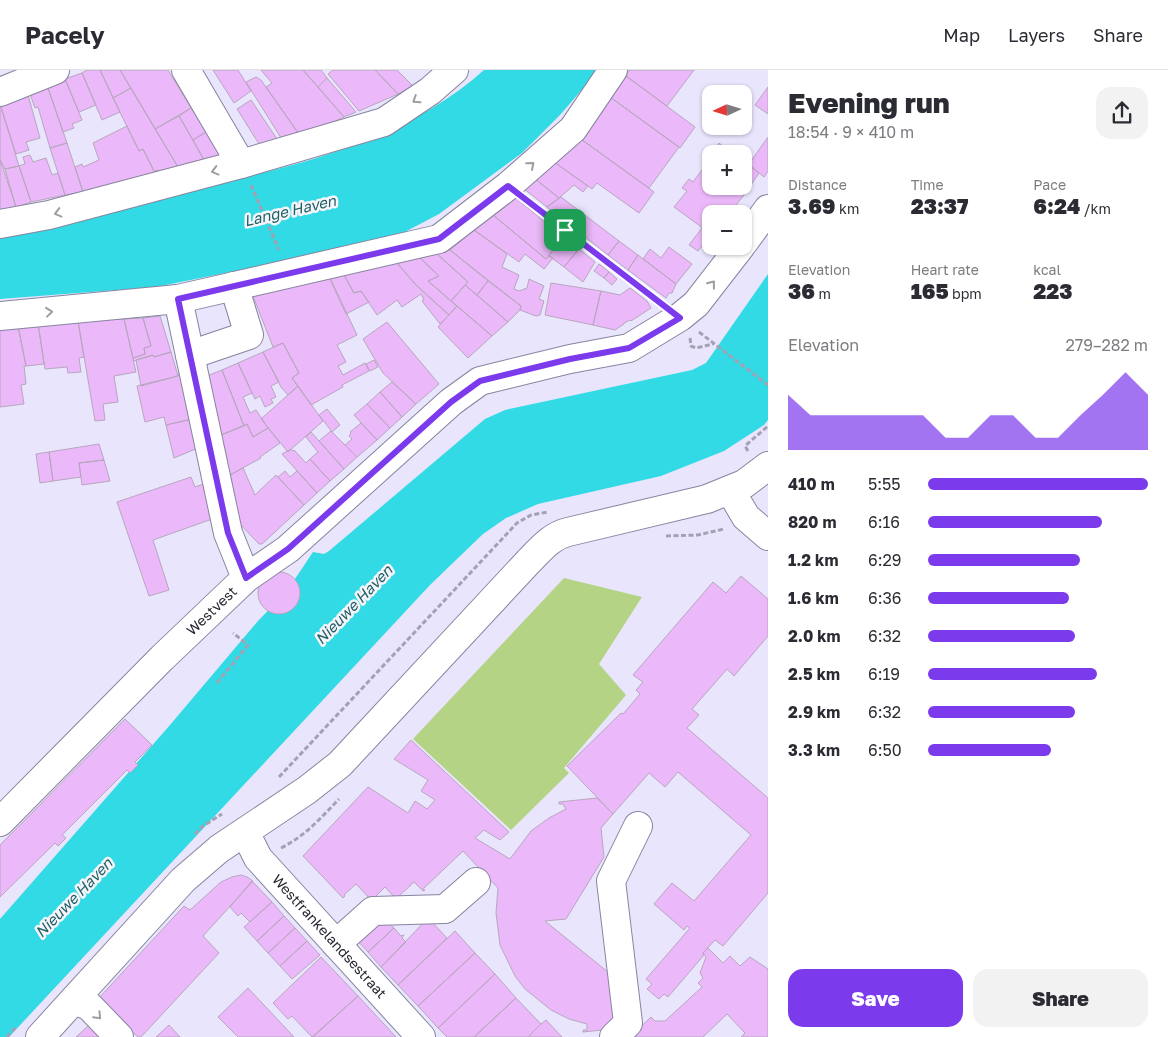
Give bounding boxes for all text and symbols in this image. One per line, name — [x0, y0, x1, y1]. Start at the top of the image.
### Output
text: Pacely — [25, 20, 105, 49]
text: Map — [943, 24, 980, 46]
text: Layers — [1008, 24, 1065, 46]
text: Share — [1093, 24, 1143, 46]
north arrow — [702, 85, 752, 135]
map controls — [702, 85, 752, 255]
text: Evening run — [788, 86, 950, 119]
button: share — [1096, 87, 1148, 139]
one-way arrow — [413, 94, 422, 104]
text: 18:54 · 9 × 410 m — [788, 122, 914, 142]
button: + — [702, 145, 752, 195]
one-way arrow — [526, 162, 535, 171]
one-way arrow — [210, 165, 219, 176]
text: Distance — [788, 176, 847, 193]
text: Time — [911, 176, 944, 193]
text: Pace — [1033, 176, 1066, 193]
water label: Lange Haven — [242, 191, 338, 230]
text: 3.69 — [788, 193, 835, 219]
text: 23:37 — [911, 193, 969, 219]
text: 6:24 — [1033, 193, 1080, 219]
text: km — [835, 200, 859, 217]
text: /km — [1080, 200, 1111, 217]
button: − — [702, 205, 752, 255]
one-way arrow — [54, 207, 62, 217]
pin — [544, 209, 586, 251]
icon: arrive — [551, 216, 579, 244]
text: Elevation — [788, 261, 850, 278]
text: Heart rate — [911, 261, 979, 278]
text: kcal — [1033, 261, 1061, 278]
text: 36 — [788, 278, 815, 304]
text: 165 — [911, 278, 949, 304]
text: 223 — [1033, 278, 1073, 304]
one-way arrow — [707, 281, 715, 290]
text: m — [815, 285, 831, 302]
text: bpm — [949, 285, 982, 302]
one-way arrow — [45, 306, 53, 317]
text: Elevation — [788, 335, 859, 355]
text: 279–282 m — [1066, 335, 1148, 355]
text: 410 m — [788, 474, 835, 494]
text: 5:55 — [868, 474, 901, 494]
text: 820 m — [788, 512, 836, 532]
text: 6:16 — [868, 512, 900, 532]
text: 1.2 km — [788, 550, 838, 570]
text: 6:29 — [868, 550, 901, 570]
water label: Nieuwe Haven — [311, 560, 396, 648]
street label: Westvest — [183, 583, 240, 638]
text: 1.6 km — [788, 588, 839, 608]
text: 6:36 — [868, 588, 902, 608]
text: 2.0 km — [788, 626, 841, 646]
text: 6:32 — [868, 626, 901, 646]
text: 2.5 km — [788, 664, 840, 684]
text: 6:19 — [868, 664, 900, 684]
text: 2.9 km — [788, 702, 840, 722]
text: 6:32 — [868, 702, 901, 722]
text: 3.3 km — [788, 740, 840, 760]
text: 6:50 — [868, 740, 902, 760]
water label: Nieuwe Haven — [31, 853, 116, 941]
street label: Westfrankelandsestraat — [269, 870, 390, 1001]
button: Save — [788, 969, 963, 1027]
button: Share — [973, 969, 1148, 1027]
one-way arrow — [92, 1010, 101, 1019]

